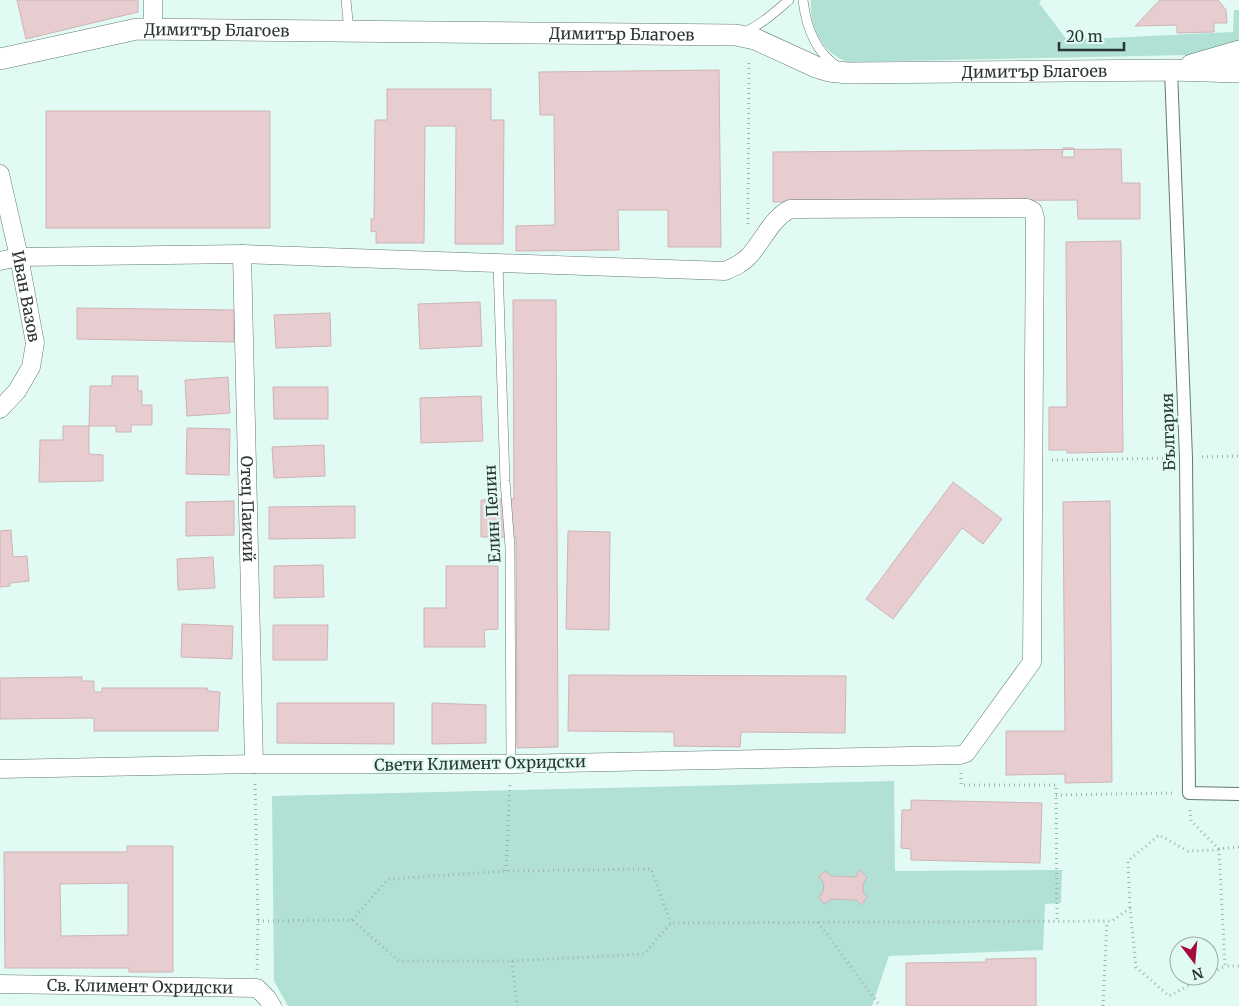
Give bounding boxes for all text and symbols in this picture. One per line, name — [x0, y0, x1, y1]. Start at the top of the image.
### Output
street label: Димитър Благоев — [144, 19, 289, 41]
scale bar — [1059, 20, 1124, 52]
street label: Димитър Благоев — [549, 23, 694, 45]
text: 20 m — [1066, 27, 1103, 46]
street label: Димитър Благоев — [962, 61, 1107, 82]
street label: Иван Вазов — [8, 249, 45, 343]
street label: България — [1157, 393, 1179, 471]
street label: Отец Паисий — [237, 455, 259, 562]
street label: Елин Пелин — [479, 464, 505, 564]
street label: Свети Климент Охридски — [374, 751, 586, 775]
north arrow — [1169, 936, 1219, 986]
text: N — [1190, 963, 1205, 984]
street label: Св. Климент Охридски — [47, 975, 233, 998]

